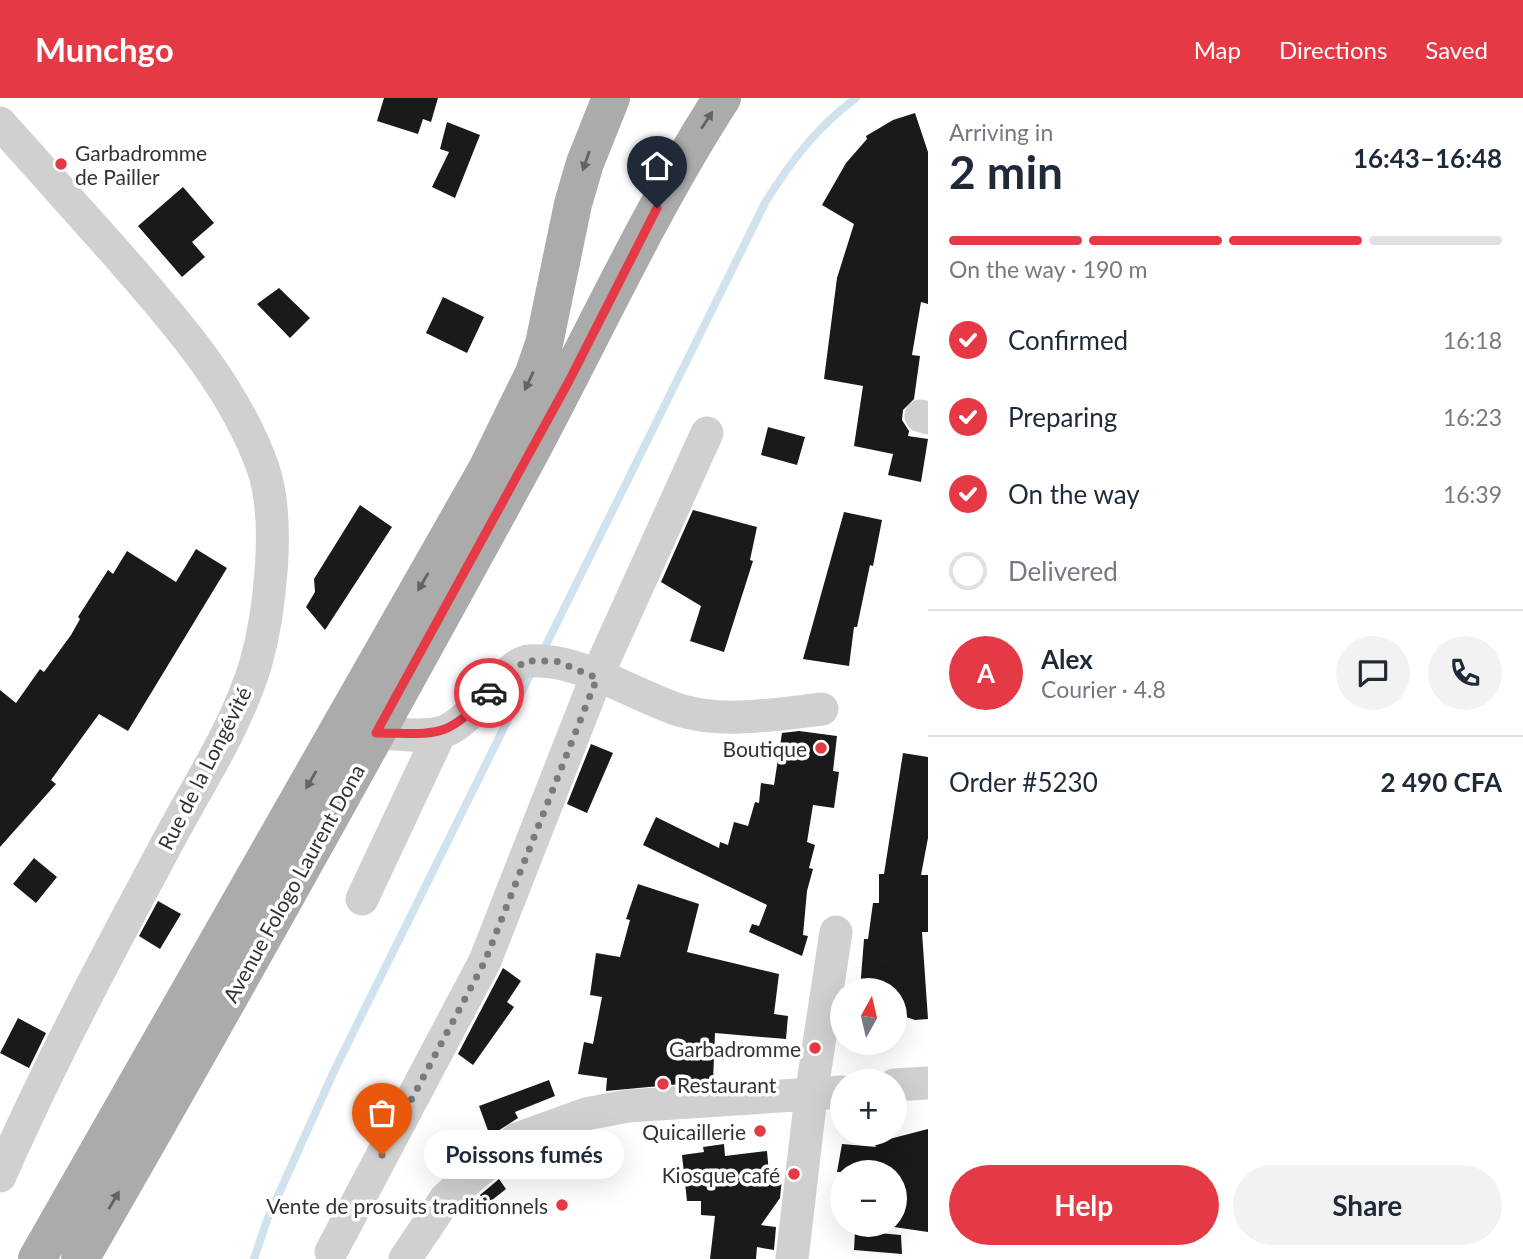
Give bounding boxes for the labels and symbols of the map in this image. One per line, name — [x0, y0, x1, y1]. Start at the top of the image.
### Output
one-way arrow — [701, 111, 714, 130]
pin — [627, 136, 687, 208]
place label: Garbadromme de Pailler — [75, 140, 207, 189]
one-way arrow — [580, 151, 591, 172]
marker: Garbadromme de Pailler — [53, 156, 69, 172]
one-way arrow — [524, 371, 535, 391]
one-way arrow — [417, 572, 429, 592]
courier — [454, 658, 524, 728]
street label: Rue de la Longévité — [152, 682, 256, 854]
place label: Boutique — [722, 736, 807, 761]
marker: Boutique — [813, 740, 829, 756]
street label: Avenue Fologo Laurent Dona — [217, 760, 369, 1006]
one-way arrow — [305, 770, 317, 790]
north arrow — [830, 978, 906, 1055]
place label: Garbadromme — [669, 1036, 801, 1061]
marker: Garbadromme — [807, 1040, 823, 1056]
place label: Restaurant — [677, 1072, 777, 1097]
marker: Restaurant — [655, 1076, 671, 1092]
pin — [352, 1083, 412, 1155]
place label: Quicaillerie — [642, 1119, 746, 1144]
marker: Quicaillerie — [752, 1123, 768, 1139]
callout: Poissons fumés — [424, 1130, 624, 1180]
place label: Kiosque café — [662, 1162, 780, 1187]
marker: Kiosque café — [786, 1166, 802, 1182]
one-way arrow — [108, 1190, 120, 1210]
place label: Vente de prosuits traditionnels — [266, 1193, 548, 1218]
marker: Vente de prosuits traditionnels — [554, 1197, 570, 1213]

